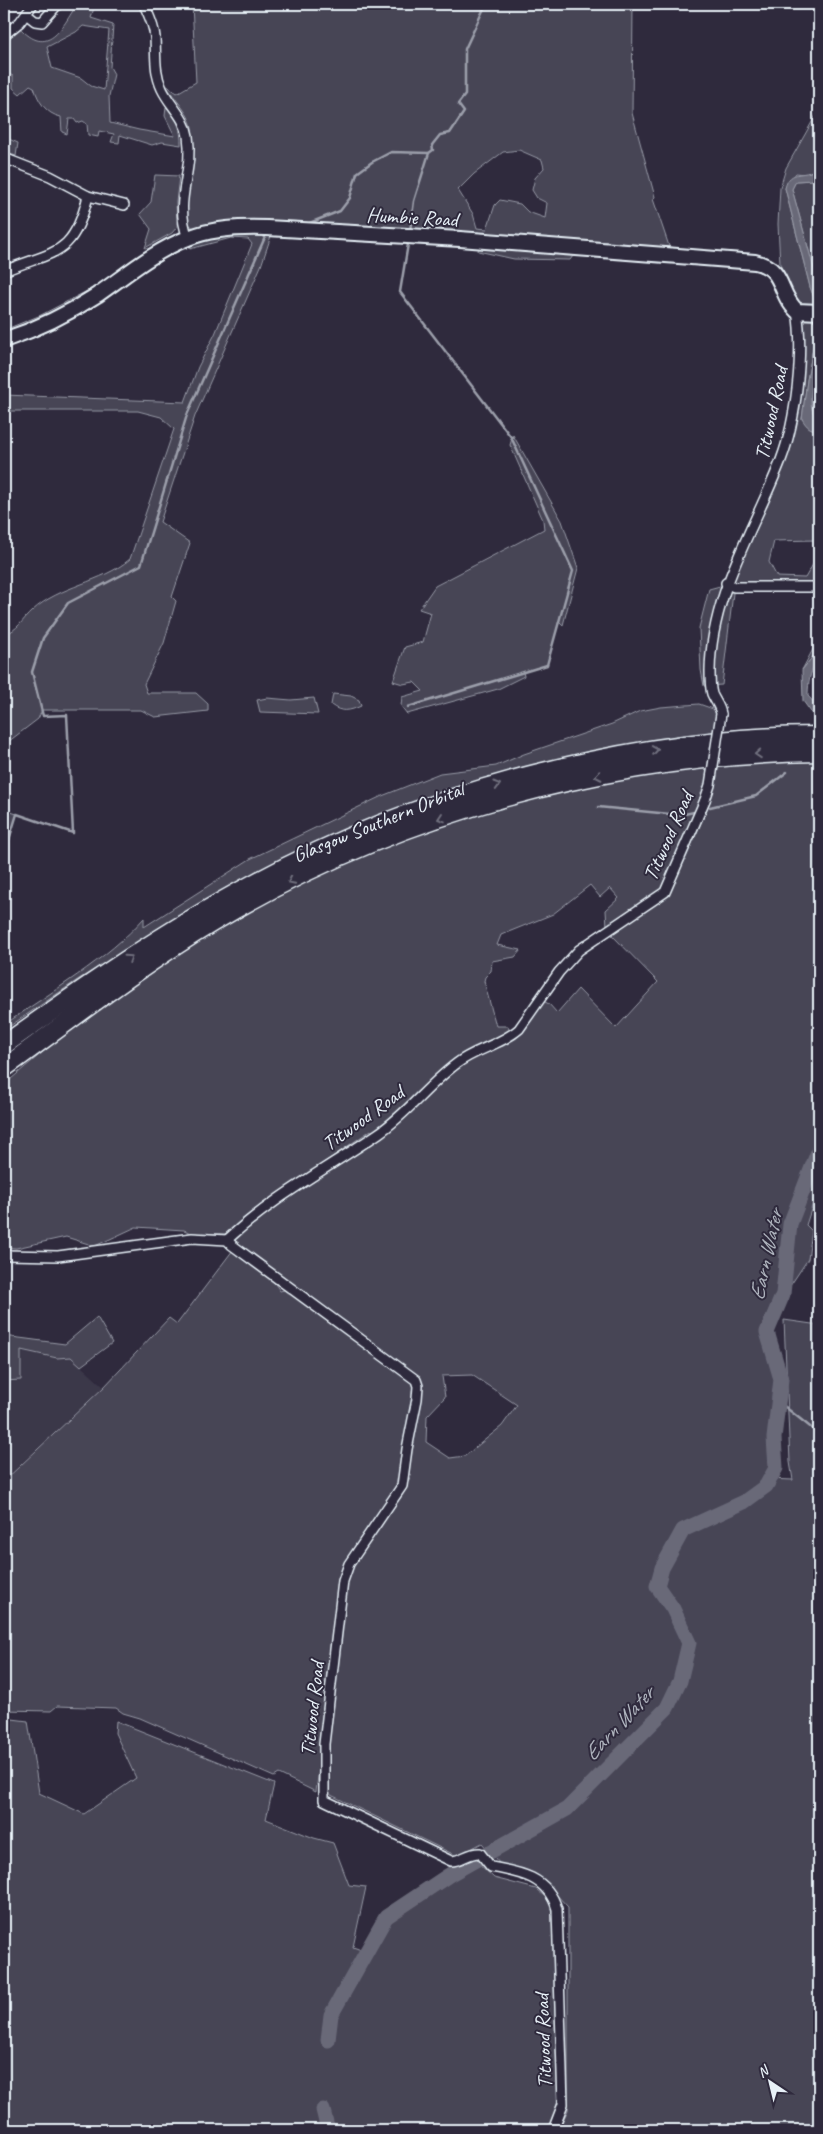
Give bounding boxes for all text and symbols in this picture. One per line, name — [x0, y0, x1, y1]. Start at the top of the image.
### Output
street label: Humbie Road — [366, 202, 462, 233]
street label: Titwood Road — [748, 360, 794, 462]
one-way arrow — [651, 745, 659, 756]
one-way arrow — [754, 748, 762, 759]
one-way arrow — [593, 770, 602, 781]
street label: Glasgow Southern Orbital — [289, 775, 470, 868]
one-way arrow — [492, 781, 500, 791]
street label: Titwood Road — [637, 784, 701, 885]
one-way arrow — [437, 812, 445, 822]
one-way arrow — [287, 874, 296, 885]
one-way arrow — [124, 954, 133, 964]
street label: Titwood Road — [317, 1077, 412, 1156]
water label: Earn Water — [743, 1204, 790, 1303]
street label: Titwood Road — [294, 1657, 330, 1757]
water label: Earn Water — [577, 1678, 663, 1767]
street label: Titwood Road — [528, 1989, 558, 2089]
north arrow — [746, 2056, 796, 2106]
text: N — [754, 2061, 773, 2081]

